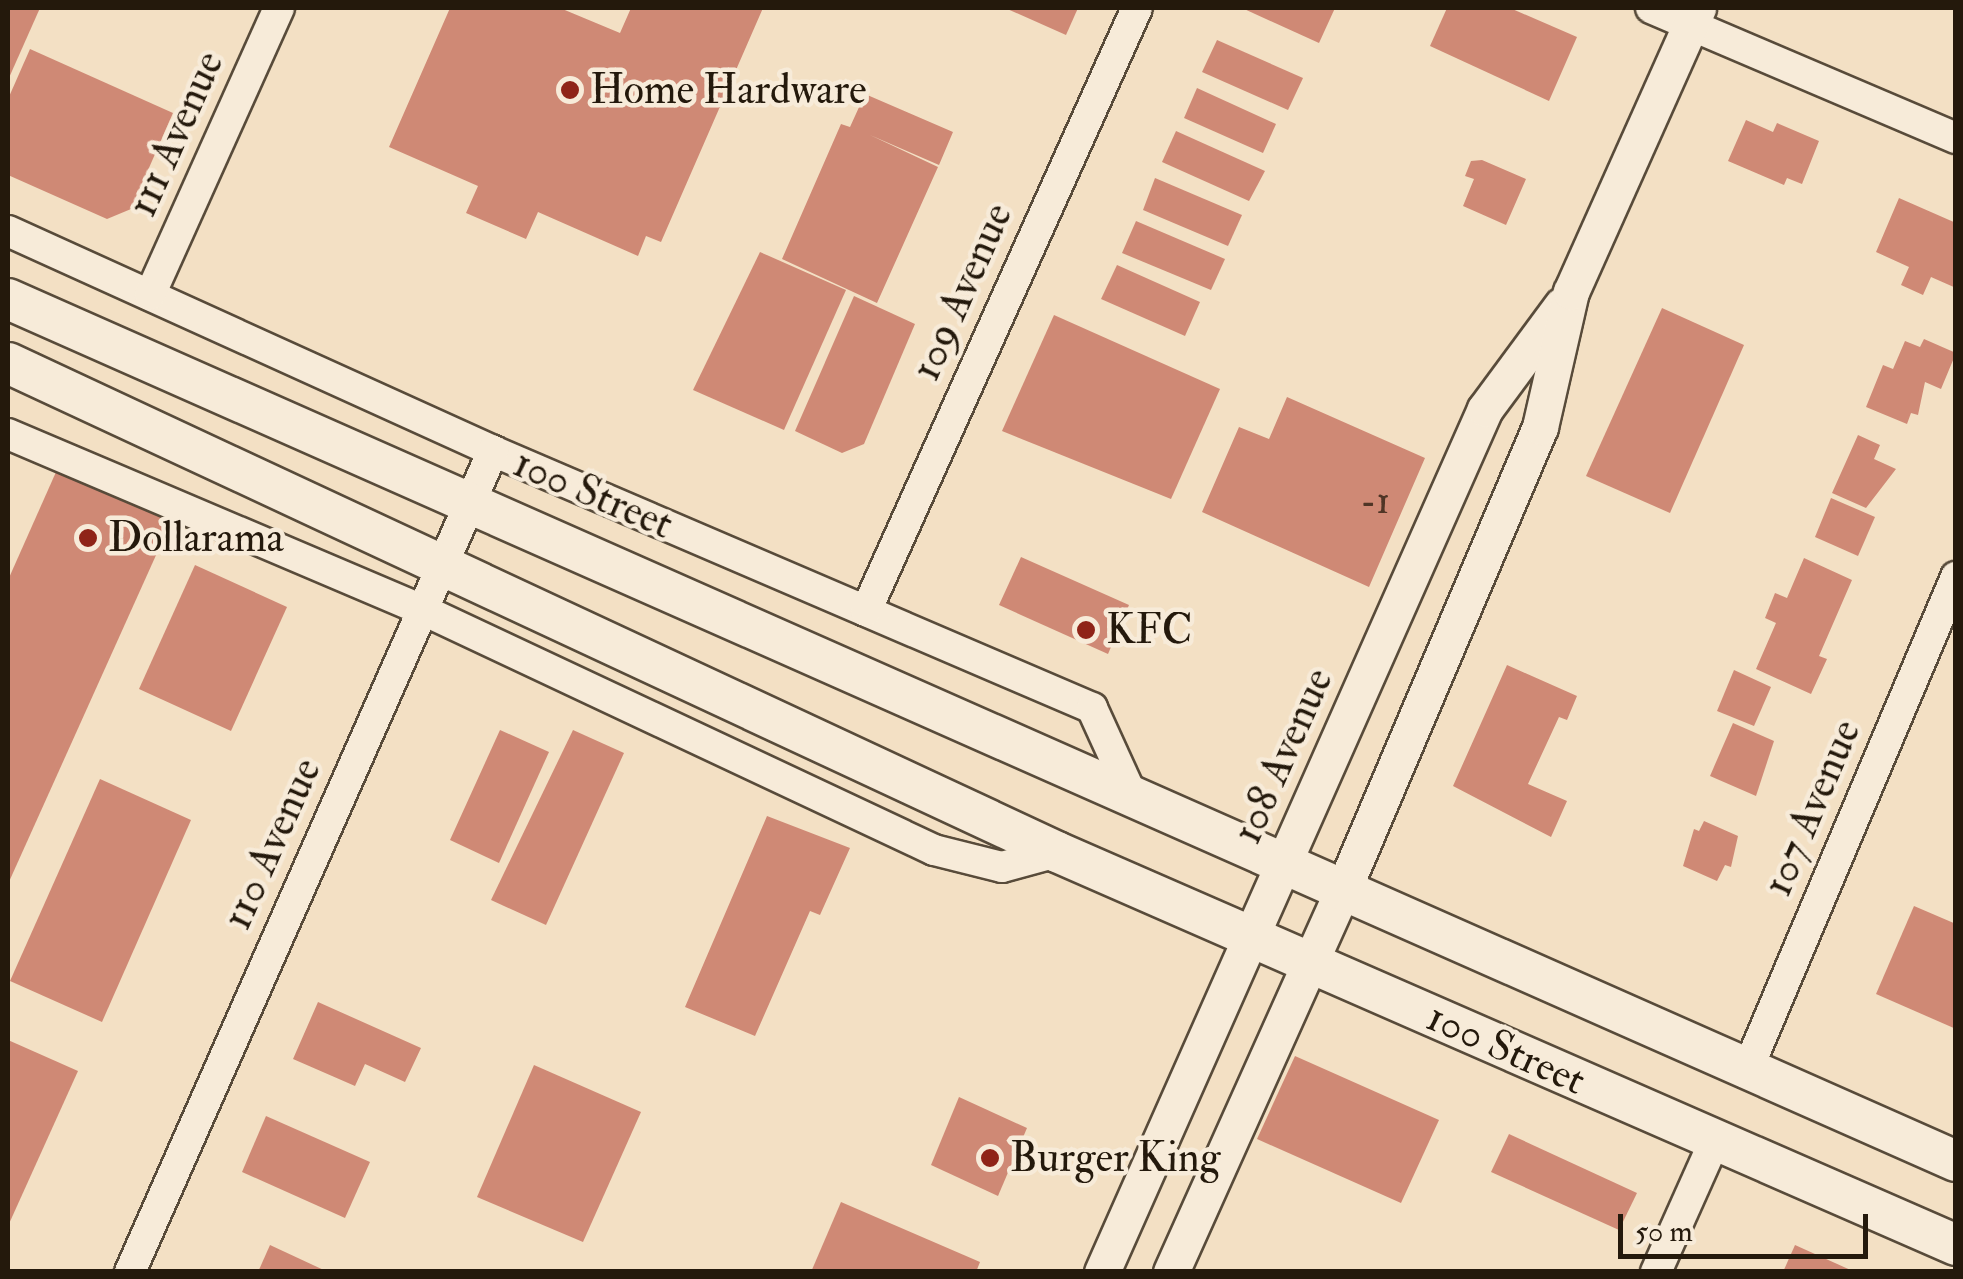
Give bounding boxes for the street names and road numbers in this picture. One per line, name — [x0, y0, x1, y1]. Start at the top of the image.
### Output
street label: 111 Avenue — [117, 44, 235, 224]
street label: 109 Avenue — [901, 196, 1023, 388]
street label: 100 Street — [506, 438, 680, 550]
street label: 108 Avenue — [1222, 661, 1344, 851]
street label: 107 Avenue — [1752, 713, 1872, 903]
street label: 110 Avenue — [212, 751, 332, 937]
street label: 100 Street — [1419, 992, 1593, 1106]

